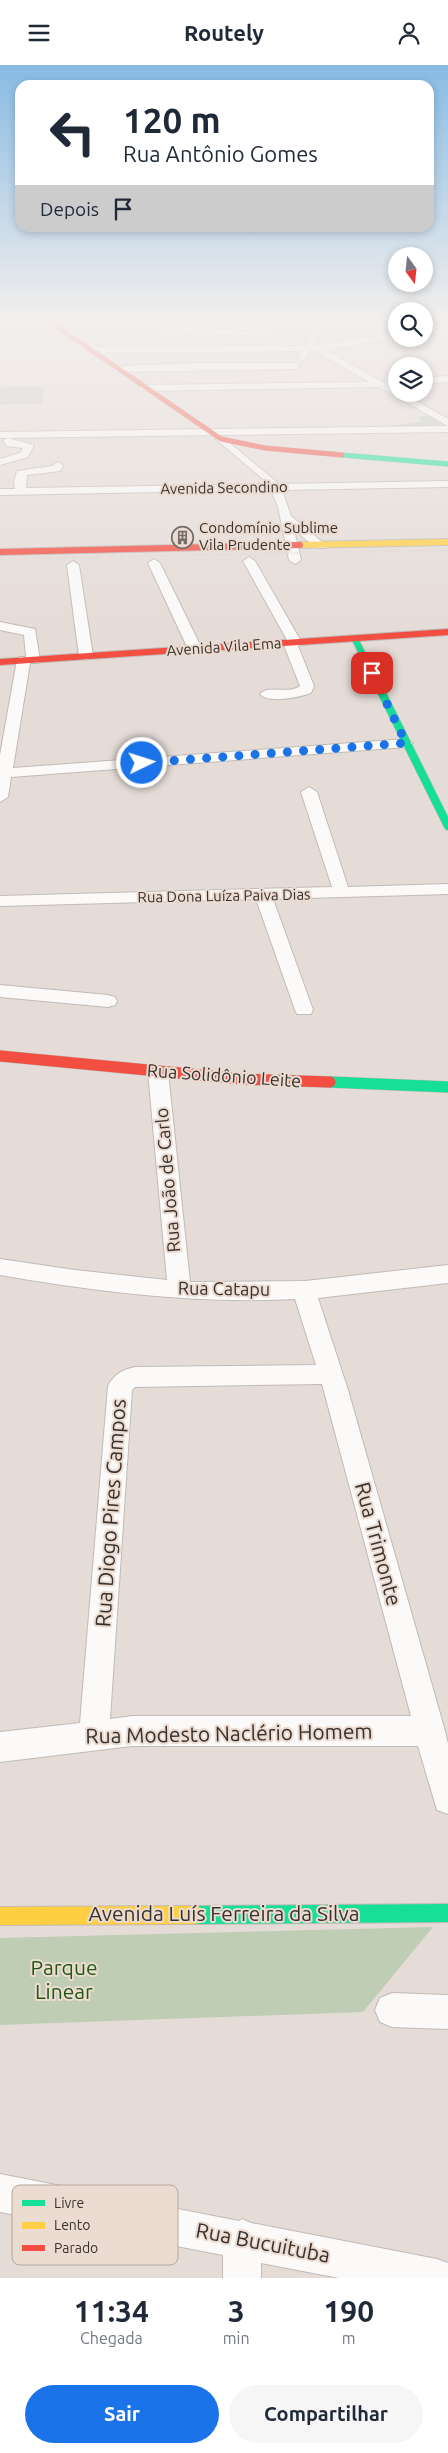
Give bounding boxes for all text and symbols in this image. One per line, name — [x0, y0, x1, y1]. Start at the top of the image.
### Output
icon: menu — [25, 19, 53, 47]
icon: person — [395, 19, 423, 47]
text: Routely — [184, 20, 264, 45]
icon: left — [40, 100, 105, 165]
text: 120 m — [123, 100, 221, 140]
text: Rua Antônio Gomes — [123, 141, 318, 166]
icon: arrive — [109, 195, 137, 223]
text: Depois — [40, 198, 99, 220]
north arrow — [388, 247, 432, 293]
map controls — [388, 247, 433, 402]
button: search — [388, 302, 433, 347]
button: layers — [388, 357, 433, 402]
street label: Avenida Secondino — [160, 478, 288, 497]
place label: Condomínio Sublime Vila Prudente — [199, 519, 338, 553]
building icon: Condomínio Sublime Vila Prudente — [171, 525, 195, 549]
street label: Avenida Vila Ema — [166, 634, 282, 659]
pin — [351, 652, 393, 694]
icon: arrive — [358, 659, 386, 687]
position arrow — [115, 736, 167, 788]
street label: Rua Dona Luíza Paiva Dias — [137, 885, 311, 906]
street label: Rua Solidônio Leite — [146, 1060, 302, 1090]
street label: Rua João de Carlo — [151, 1107, 183, 1253]
street label: Rua Catapu — [178, 1277, 270, 1299]
street label: Rua Diogo Pires Campos — [90, 1398, 130, 1628]
street label: Rua Trimonte — [351, 1479, 407, 1608]
street label: Rua Modesto Naclério Homem — [85, 1718, 373, 1748]
street label: Avenida Luís Ferreira da Silva — [88, 1901, 360, 1925]
park label: Parque Linear — [31, 1955, 97, 2003]
legend — [12, 2185, 178, 2265]
text: Livre — [54, 2195, 84, 2211]
text: Lento — [54, 2217, 91, 2233]
street label: Rua Bucuituba — [194, 2217, 332, 2267]
text: Parado — [54, 2240, 98, 2256]
text: 11:34 — [74, 2294, 149, 2328]
text: 3 — [228, 2294, 245, 2328]
text: 190 — [323, 2294, 374, 2328]
text: Chegada — [80, 2329, 143, 2347]
text: min — [223, 2329, 250, 2347]
text: m — [342, 2329, 356, 2347]
button: Sair — [25, 2385, 219, 2443]
button: Compartilhar — [229, 2385, 423, 2443]

